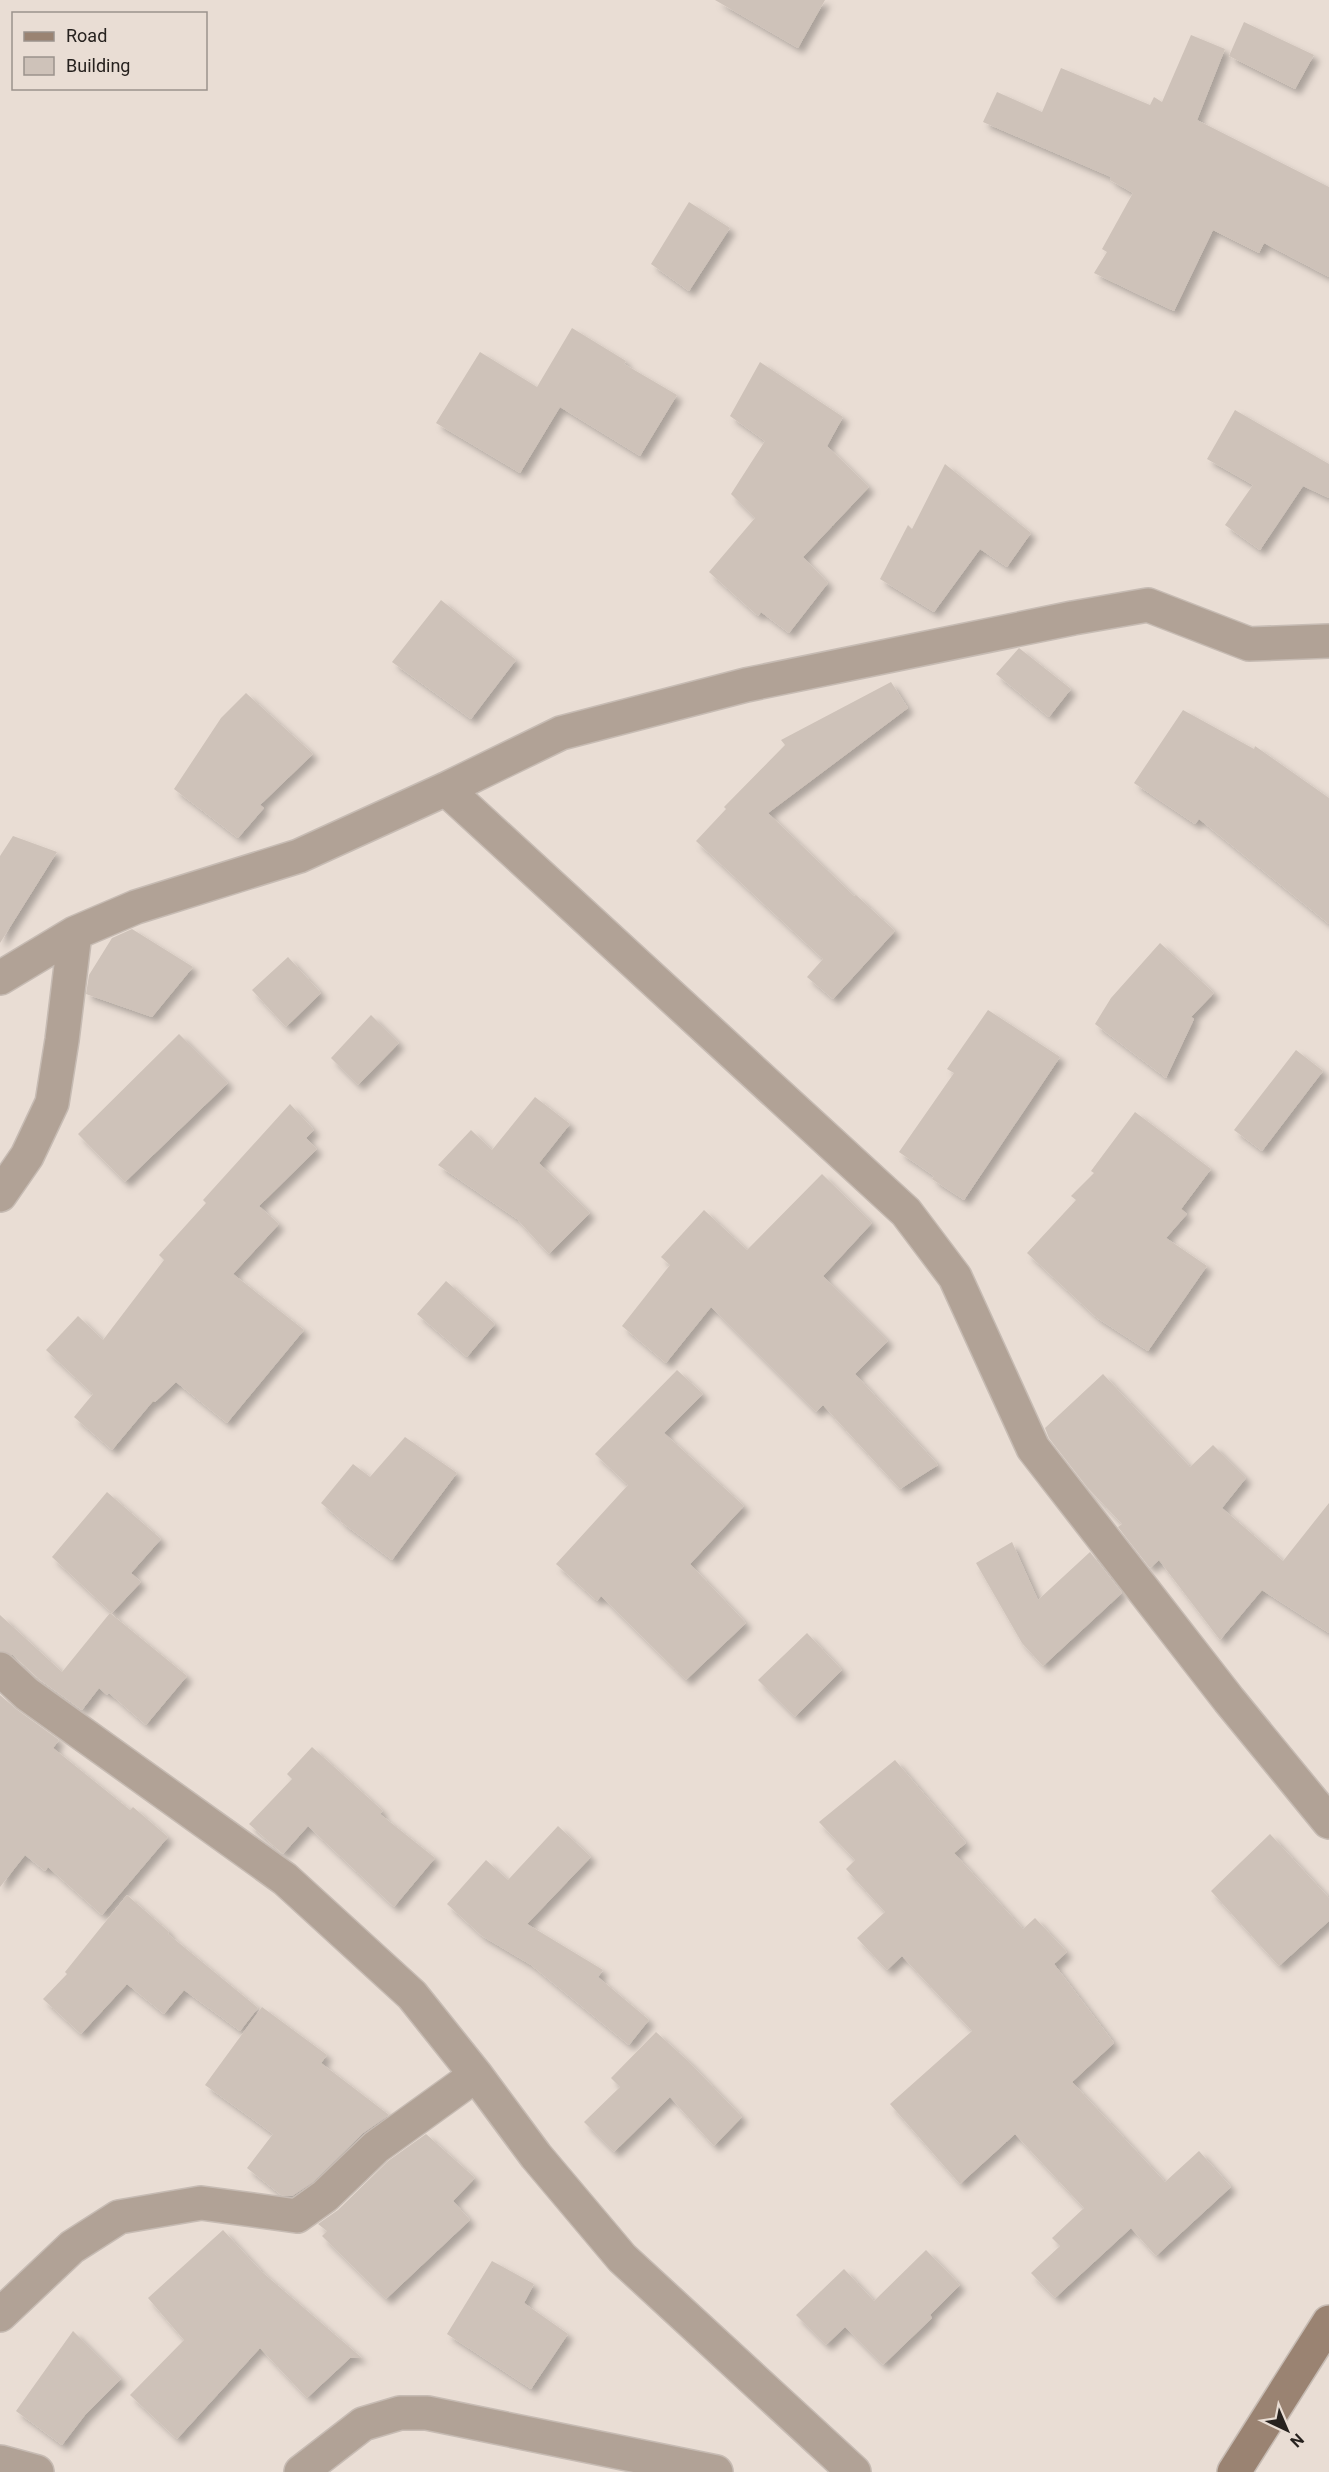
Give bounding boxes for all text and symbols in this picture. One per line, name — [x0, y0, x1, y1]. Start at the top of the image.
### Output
legend — [12, 12, 207, 90]
text: Road — [66, 25, 107, 46]
text: Building — [66, 55, 130, 76]
north arrow — [1257, 2400, 1317, 2460]
text: N — [1286, 2430, 1308, 2451]

